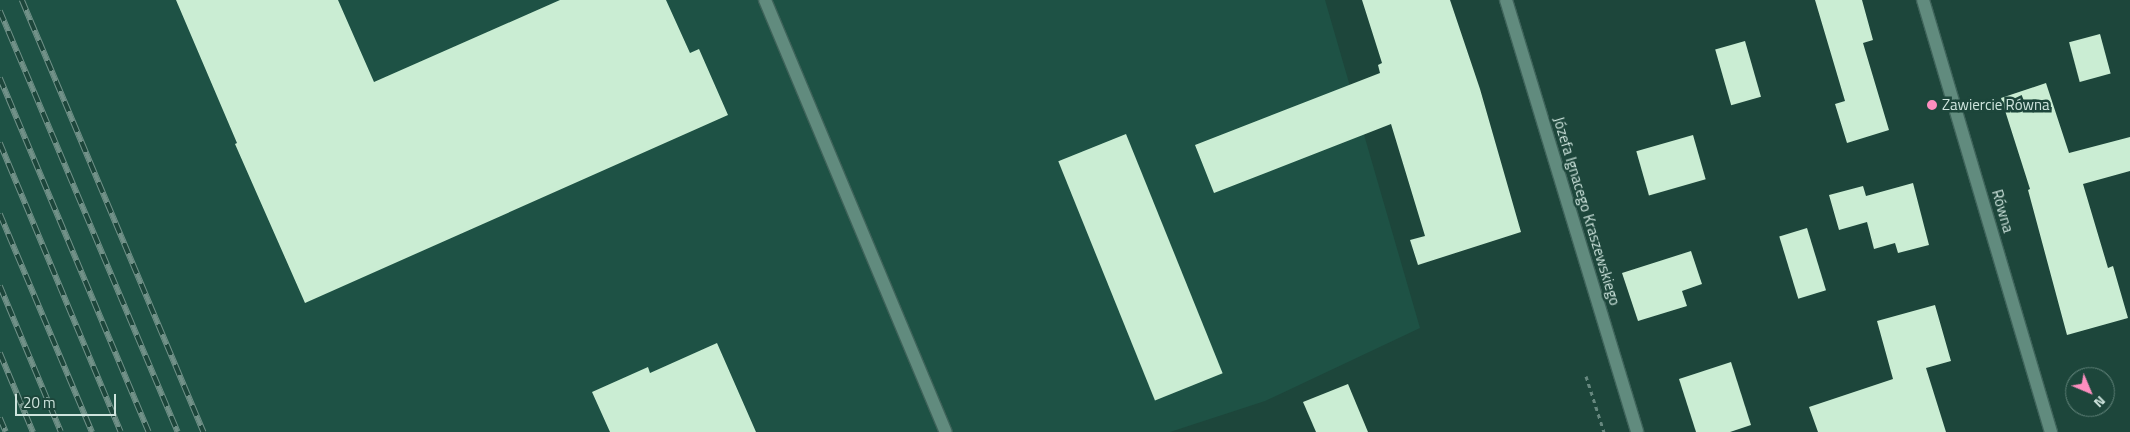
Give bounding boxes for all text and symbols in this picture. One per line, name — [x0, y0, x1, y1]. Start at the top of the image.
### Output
place label: Zawiercie Równa — [1942, 96, 2050, 114]
marker: Zawiercie Równa — [1926, 99, 1938, 111]
street label: Józefa Ignacego Kraszewskiego — [1550, 114, 1624, 308]
street label: Równa — [1988, 187, 2018, 235]
north arrow — [2065, 367, 2115, 417]
scale bar — [18, 384, 119, 416]
text: 20 m — [23, 391, 56, 414]
text: N — [2089, 391, 2111, 413]

